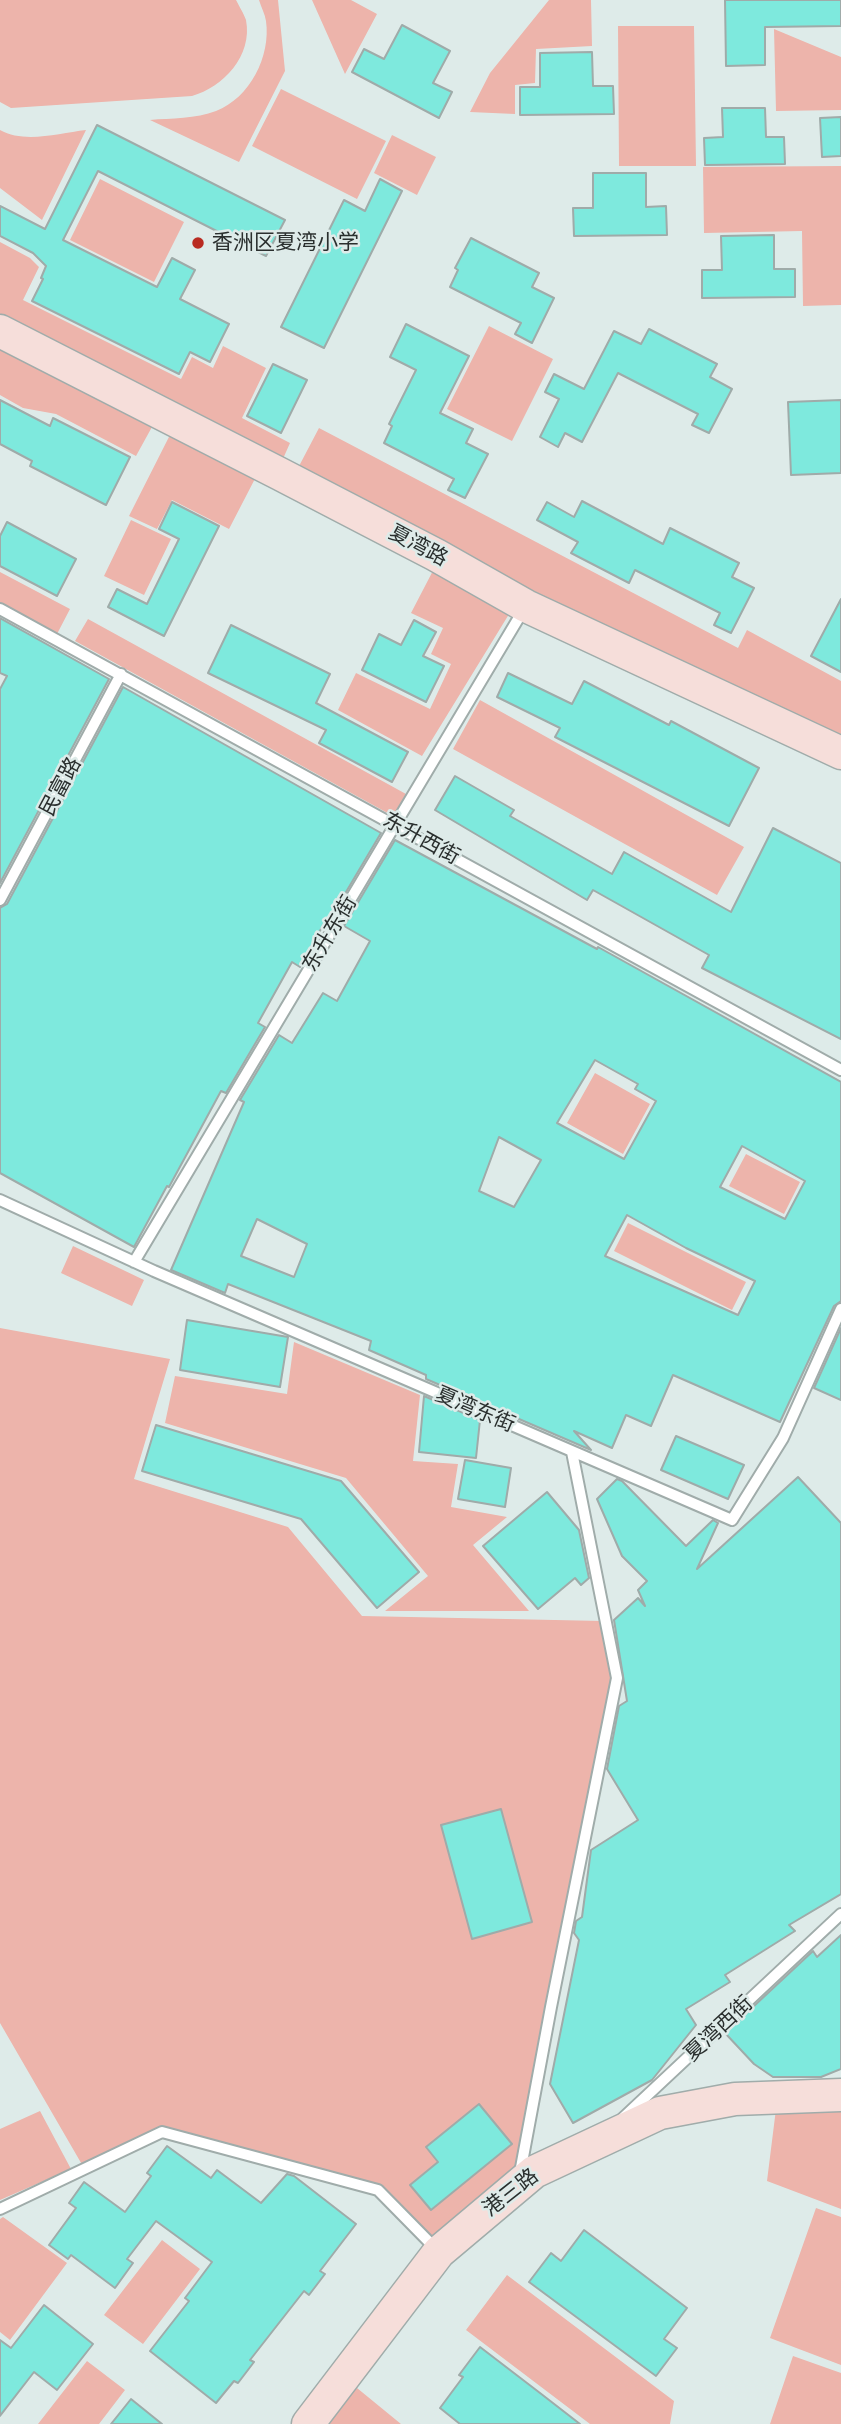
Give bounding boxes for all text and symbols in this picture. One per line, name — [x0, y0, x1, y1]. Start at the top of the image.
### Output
place label: 香洲区夏湾小学 — [212, 230, 359, 256]
marker: 香洲区夏湾小学 — [190, 235, 206, 251]
street label: 夏湾路 — [384, 520, 452, 572]
street label: 民富路 — [35, 753, 87, 821]
street label: 东升西街 — [378, 808, 464, 870]
street label: 东升东街 — [298, 892, 362, 976]
street label: 夏湾东街 — [431, 1382, 519, 1438]
street label: 夏湾西街 — [680, 1991, 758, 2067]
street label: 港三路 — [478, 2164, 544, 2222]

